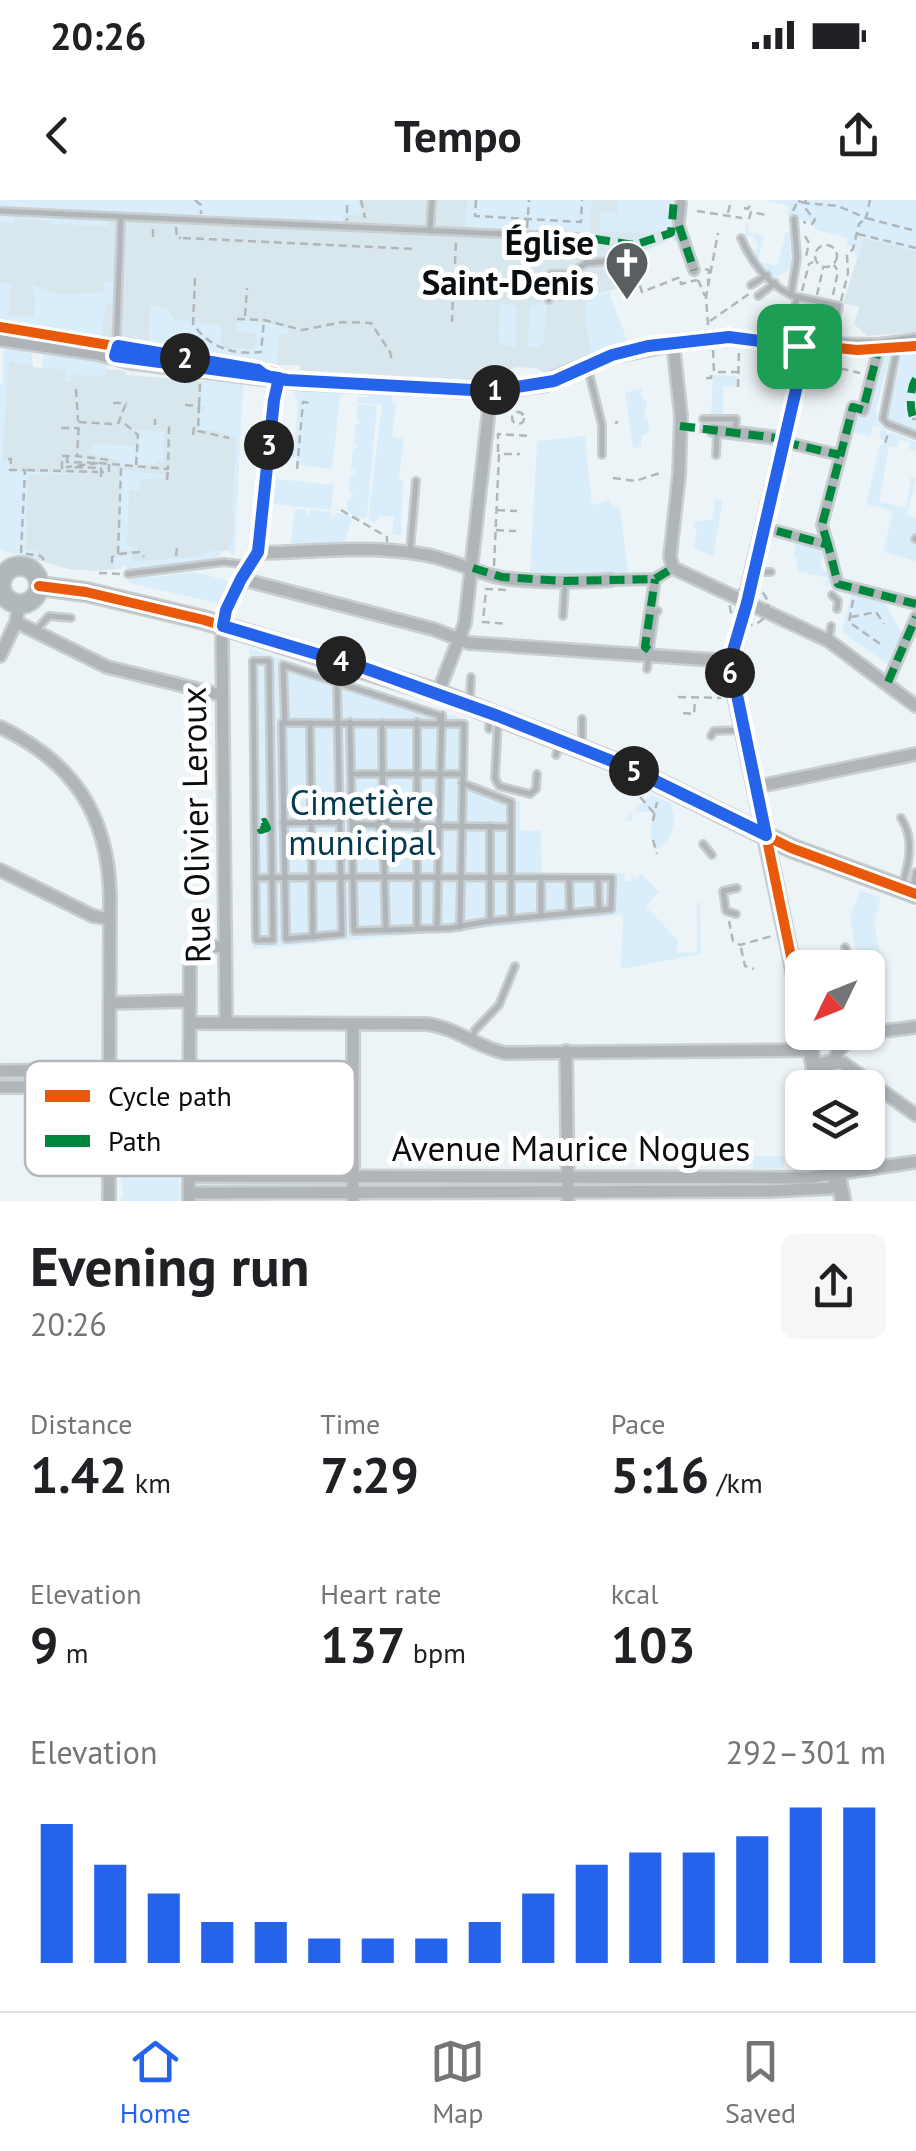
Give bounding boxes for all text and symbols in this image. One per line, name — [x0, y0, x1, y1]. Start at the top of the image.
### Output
text: 20:26 — [50, 11, 146, 60]
text: Tempo — [394, 106, 522, 164]
icon: back — [30, 108, 85, 163]
icon: share — [831, 108, 886, 163]
place label: Église Saint-Denis — [422, 219, 594, 305]
church icon: Église Saint-Denis — [604, 240, 650, 301]
pin — [757, 304, 842, 389]
icon: arrive — [772, 319, 827, 374]
pin: 2 — [160, 333, 210, 383]
text: 2 — [177, 339, 193, 376]
pin: 1 — [470, 365, 520, 415]
text: 1 — [487, 371, 503, 408]
pin: 3 — [244, 420, 294, 470]
text: 3 — [261, 426, 277, 463]
pin: 4 — [316, 636, 366, 686]
text: 4 — [333, 642, 349, 679]
pin: 6 — [705, 648, 755, 698]
text: 6 — [722, 654, 738, 691]
street label: Rue Olivier Leroux — [170, 686, 220, 964]
pin: 5 — [609, 746, 659, 796]
text: 5 — [626, 752, 642, 789]
park label: Cimetière municipal — [288, 779, 436, 865]
north arrow — [785, 950, 885, 1050]
map controls — [785, 950, 885, 1170]
legend — [25, 1061, 355, 1176]
button: layers — [785, 1070, 885, 1170]
text: Cycle path — [108, 1077, 232, 1114]
text: Path — [108, 1122, 161, 1159]
street label: Avenue Maurice Nogues — [392, 1125, 750, 1171]
text: Evening run — [30, 1230, 310, 1301]
button: share — [781, 1234, 886, 1339]
text: 20:26 — [30, 1303, 107, 1345]
text: Distance — [30, 1405, 133, 1442]
text: Time — [320, 1405, 380, 1442]
text: Pace — [611, 1405, 665, 1442]
text: 1.42 — [30, 1442, 127, 1507]
text: 7:29 — [320, 1442, 419, 1507]
text: 5:16 — [611, 1442, 709, 1507]
text: km — [127, 1464, 171, 1501]
text: /km — [709, 1464, 763, 1501]
text: Elevation — [30, 1575, 142, 1612]
text: Heart rate — [320, 1575, 441, 1612]
text: kcal — [611, 1575, 658, 1612]
text: 9 — [30, 1612, 58, 1677]
text: 137 — [320, 1612, 405, 1677]
text: 103 — [611, 1612, 696, 1677]
text: m — [58, 1634, 89, 1671]
text: bpm — [405, 1634, 466, 1671]
text: Elevation — [30, 1731, 157, 1773]
text: 292–301 m — [726, 1731, 886, 1773]
tab: Home — [120, 2034, 191, 2131]
tab: Map — [430, 2034, 485, 2131]
tab: Saved — [725, 2034, 796, 2131]

